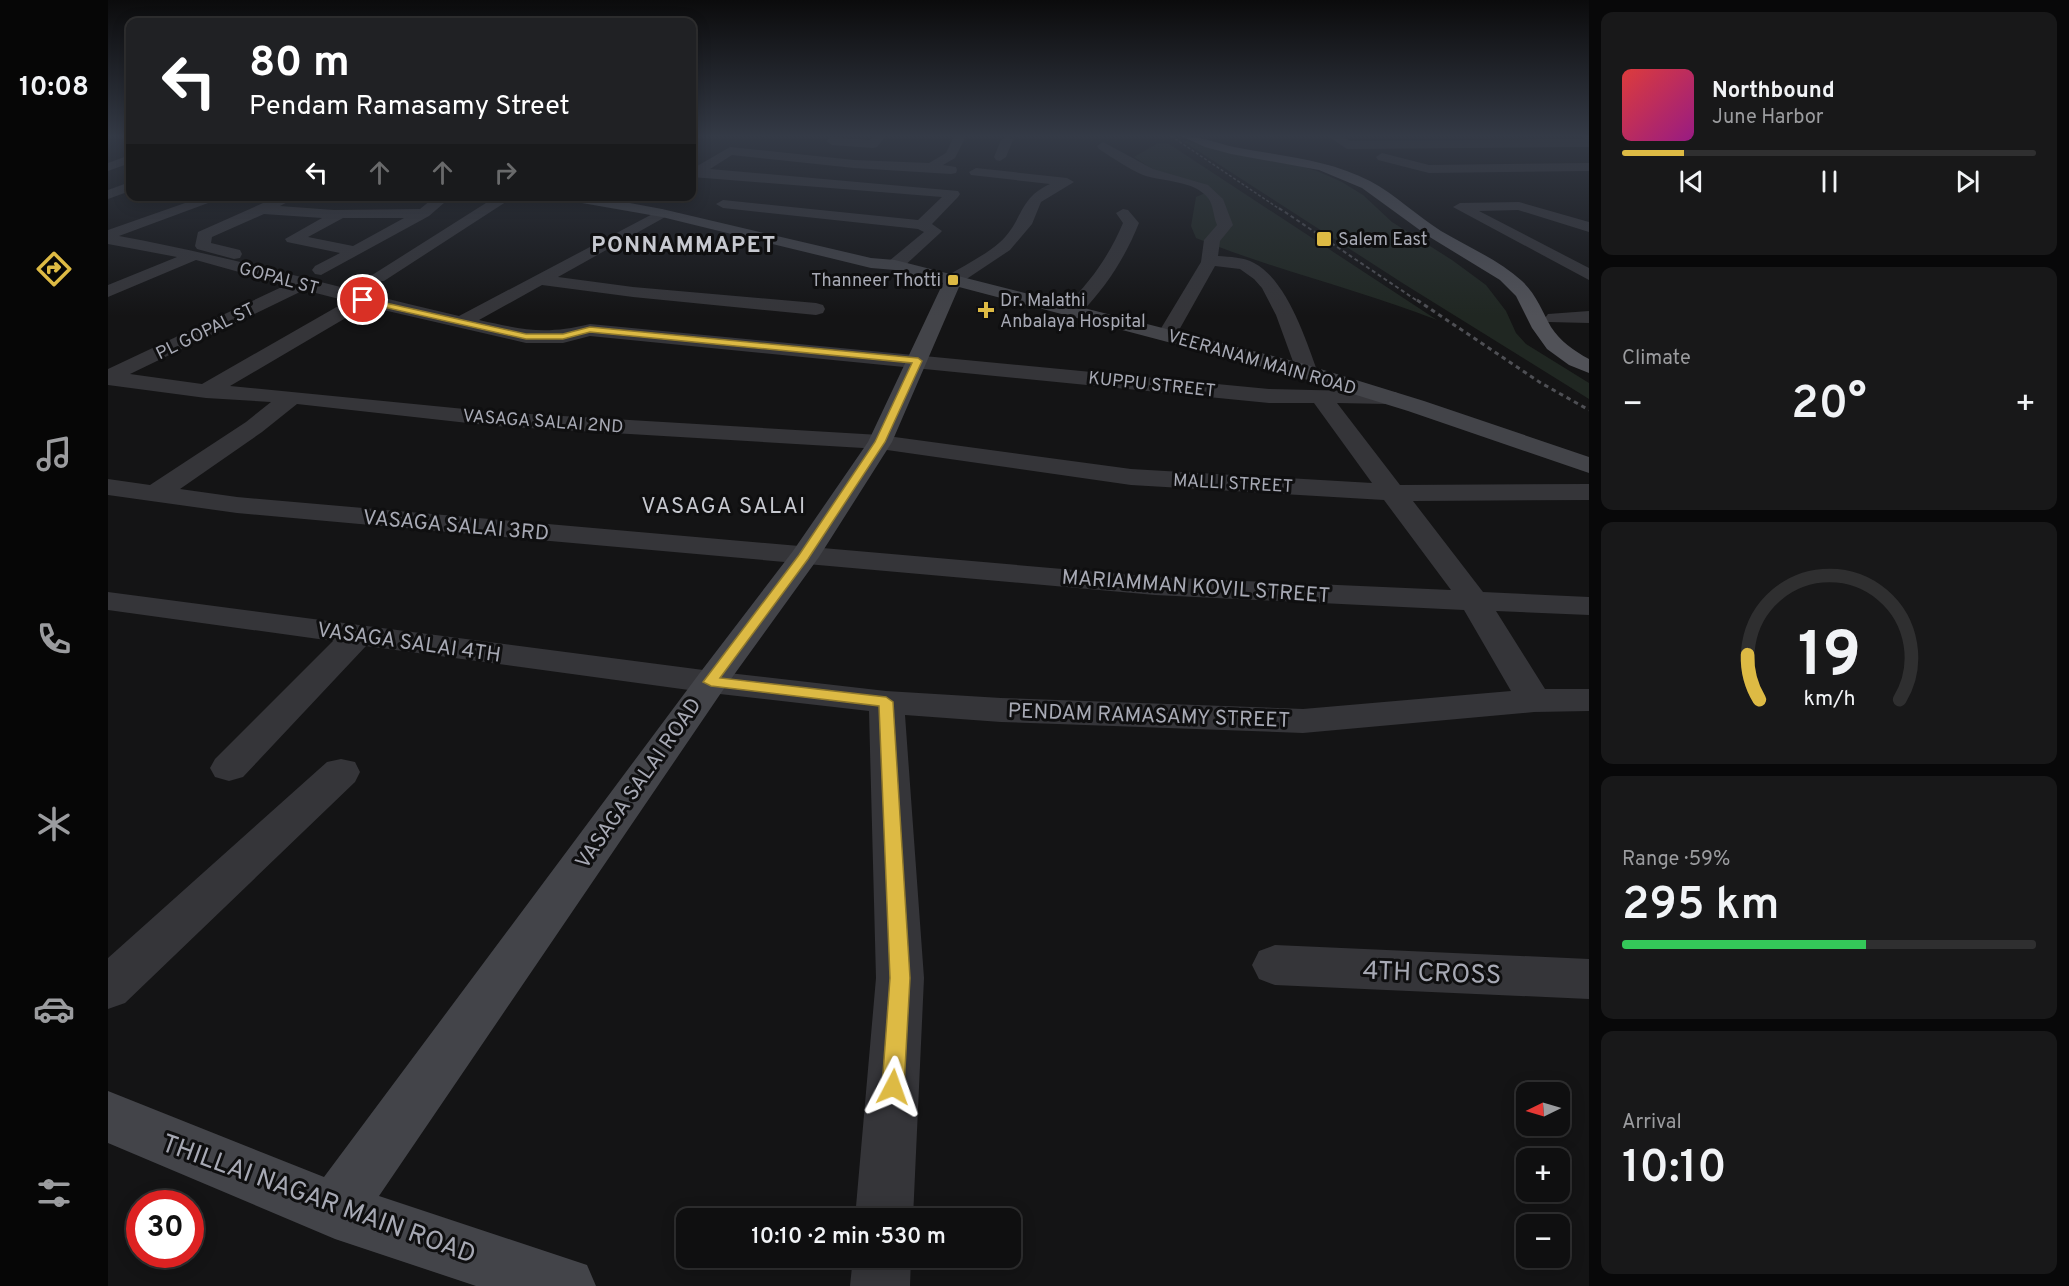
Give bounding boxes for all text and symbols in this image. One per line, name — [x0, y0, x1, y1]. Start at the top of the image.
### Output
text: 80 m — [249, 38, 350, 91]
icon: left — [150, 42, 228, 120]
text: 10:08 — [19, 71, 89, 105]
text: Northbound — [1712, 78, 1835, 105]
text: Pendam Ramasamy Street — [249, 90, 570, 124]
text: June Harbor — [1712, 105, 1824, 131]
icon: left — [300, 156, 333, 189]
icon: ahead — [363, 156, 396, 189]
icon: ahead — [426, 156, 459, 189]
icon: right — [489, 156, 522, 189]
icon: previous — [1675, 165, 1708, 198]
icon: pause — [1813, 165, 1846, 198]
icon: next — [1951, 165, 1984, 198]
place label: Salem East — [1338, 229, 1428, 252]
marker: Salem East — [1315, 230, 1333, 248]
district label: PONNAMMAPET — [591, 233, 777, 260]
icon: directions — [33, 248, 75, 290]
street label: GOPAL ST — [236, 258, 321, 301]
place label: Thanneer Thotti — [811, 270, 941, 293]
marker: Thanneer Thotti — [946, 273, 960, 287]
pin — [337, 274, 388, 325]
icon: arrive — [346, 283, 379, 316]
place label: Dr. Malathi Anbalaya Hospital — [1000, 290, 1146, 334]
street label: PL GOPAL ST — [153, 299, 259, 366]
marker: Dr. Malathi Anbalaya Hospital — [977, 301, 995, 319]
street label: VEERANAM MAIN ROAD — [1164, 325, 1359, 401]
text: Climate — [1622, 346, 1691, 372]
street label: KUPPU STREET — [1087, 367, 1217, 404]
text: 20° — [1791, 377, 1867, 434]
text: − — [1622, 385, 1643, 427]
text: + — [2015, 385, 2036, 427]
street label: VASAGA SALAI 2ND — [462, 405, 624, 440]
icon: music — [33, 433, 75, 475]
street label: MALLI STREET — [1172, 470, 1294, 499]
district label: VASAGA SALAI — [641, 494, 807, 521]
street label: VASAGA SALAI 3RD — [362, 505, 550, 548]
street label: MARIAMMAN KOVIL STREET — [1061, 565, 1331, 610]
street label: VASAGA SALAI 4TH — [315, 617, 502, 670]
icon: phone — [33, 618, 75, 660]
text: 19 — [1797, 619, 1861, 698]
text: km/h — [1803, 686, 1855, 713]
street label: VASAGA SALAI ROAD — [570, 693, 708, 875]
street label: PENDAM RAMASAMY STREET — [1007, 698, 1291, 735]
icon: climate — [33, 803, 75, 845]
text: Range · 59% — [1622, 847, 1730, 873]
text: 295 km — [1622, 878, 1779, 935]
street label: 4TH CROSS — [1362, 956, 1502, 993]
icon: car — [33, 988, 75, 1030]
position arrow — [861, 1055, 925, 1119]
north arrow — [1516, 1082, 1570, 1136]
map controls — [1516, 1082, 1570, 1268]
text: Arrival — [1622, 1110, 1682, 1136]
street label: THILLAI NAGAR MAIN ROAD — [156, 1128, 480, 1273]
text: 10:10 — [1622, 1141, 1727, 1198]
button: + — [1516, 1148, 1570, 1202]
icon: filters — [33, 1172, 75, 1214]
speed limit sign: 30 — [126, 1190, 204, 1268]
button: − — [1516, 1214, 1570, 1268]
text: 10:10 · 2 min · 530 m — [751, 1224, 946, 1251]

